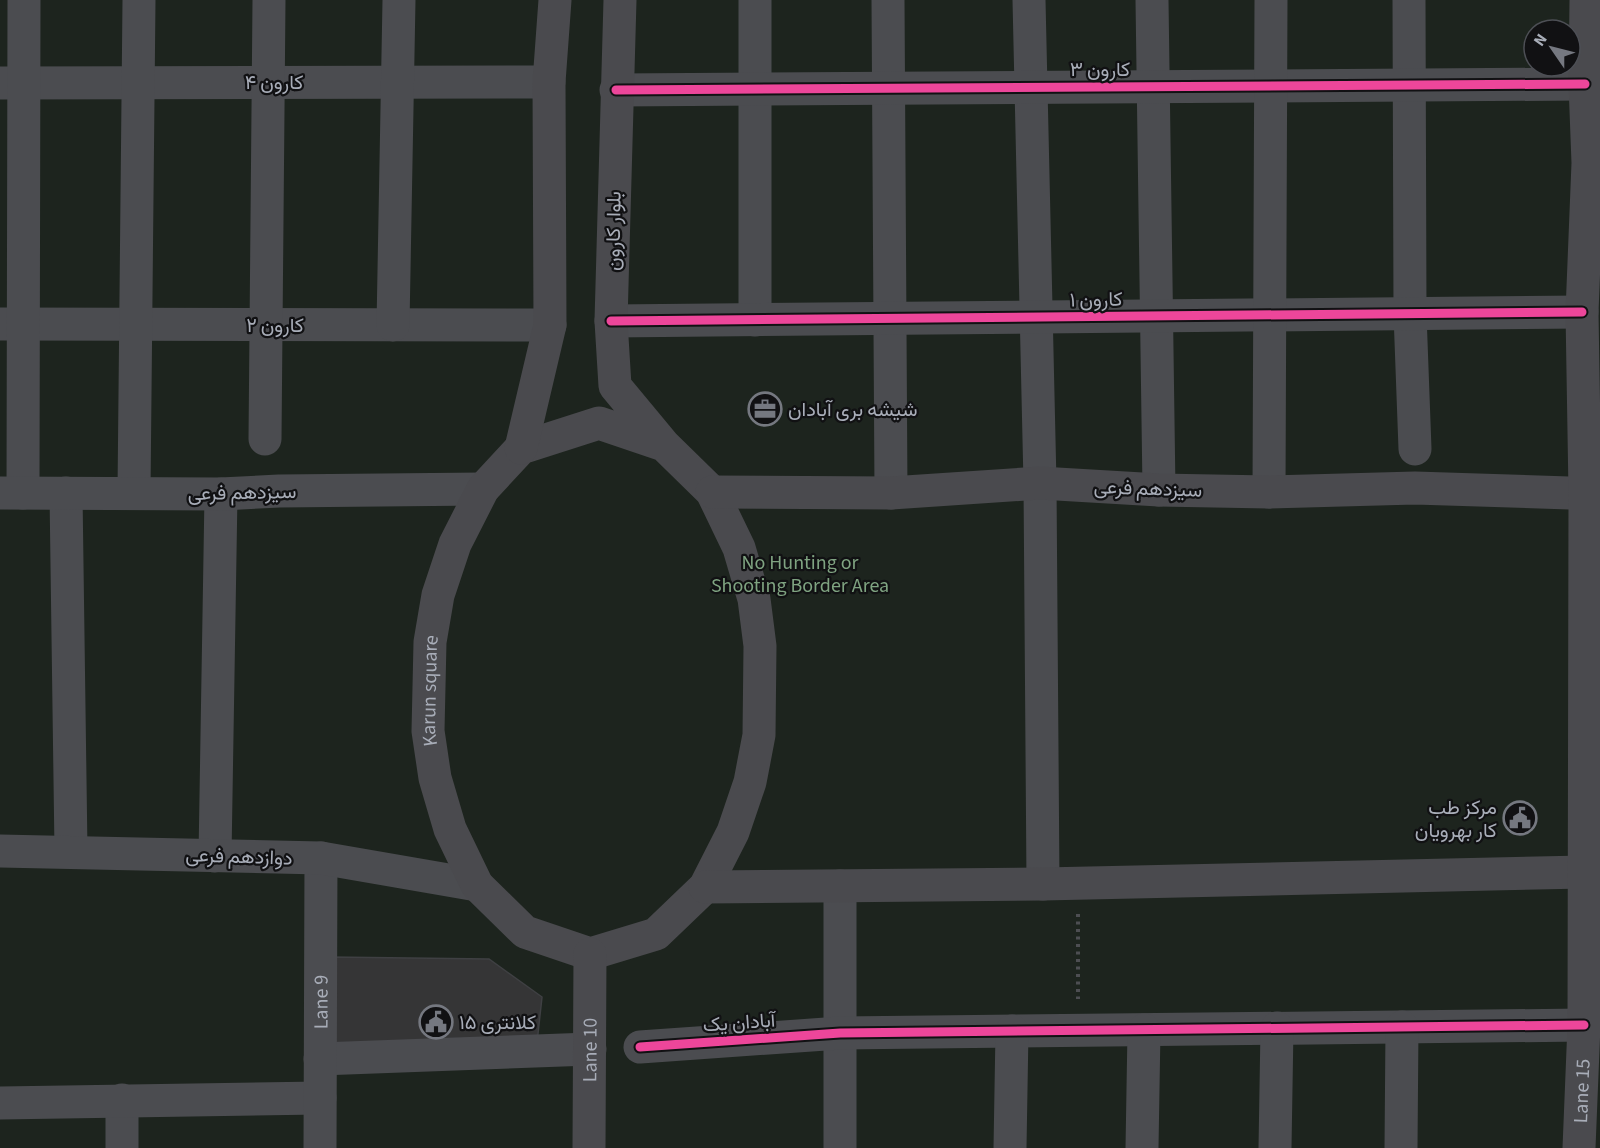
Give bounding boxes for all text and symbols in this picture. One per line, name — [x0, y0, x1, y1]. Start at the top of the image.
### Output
north arrow — [1522, 18, 1582, 78]
text: N — [1528, 29, 1553, 51]
street label: کارون ۳ — [1070, 56, 1130, 84]
street label: کارون ۴ — [245, 69, 303, 97]
street label: بلوار کارون — [599, 191, 629, 271]
street label: کارون ۱ — [1069, 286, 1123, 314]
street label: کارون ۲ — [246, 312, 304, 340]
office icon: شیشه بری آبادان — [747, 391, 783, 427]
place label: شیشه بری آبادان — [788, 396, 918, 424]
street label: سیزدهم فرعی — [1093, 473, 1203, 505]
street label: سیزدهم فرعی — [187, 478, 297, 508]
park label: No Hunting or Shooting Border Area — [711, 549, 889, 600]
street label: Karun square — [415, 633, 446, 748]
place label: مرکز طب کار بهرویان — [1415, 794, 1497, 845]
public building icon: مرکز طب کار بهرویان — [1502, 800, 1538, 836]
street label: دوازدهم فرعی — [185, 841, 293, 873]
street label: Lane 9 — [307, 975, 336, 1029]
public building icon: کلانتری ۱۵ — [418, 1004, 454, 1040]
street label: آبادان یک — [702, 1006, 778, 1039]
place label: کلانتری ۱۵ — [459, 1009, 536, 1037]
street label: Lane 10 — [576, 1018, 605, 1082]
street label: Lane 15 — [1567, 1058, 1598, 1124]

